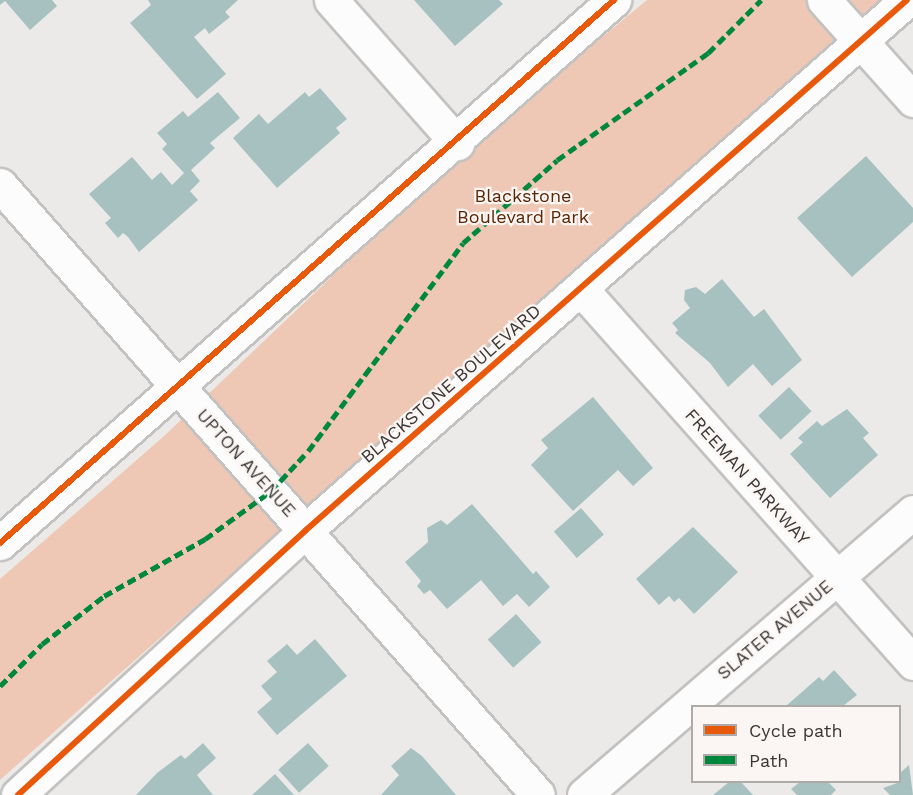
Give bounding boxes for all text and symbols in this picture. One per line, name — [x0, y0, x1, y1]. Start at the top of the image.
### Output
park label: Blackstone Boulevard Park — [457, 186, 589, 228]
street label: BLACKSTONE BOULEVARD — [357, 300, 545, 468]
street label: UPTON AVENUE — [192, 404, 300, 522]
street label: FREEMAN PARKWAY — [680, 404, 814, 550]
street label: SLATER AVENUE — [713, 575, 837, 685]
legend — [691, 705, 901, 783]
text: Cycle path — [749, 720, 843, 741]
text: Path — [749, 750, 789, 771]

